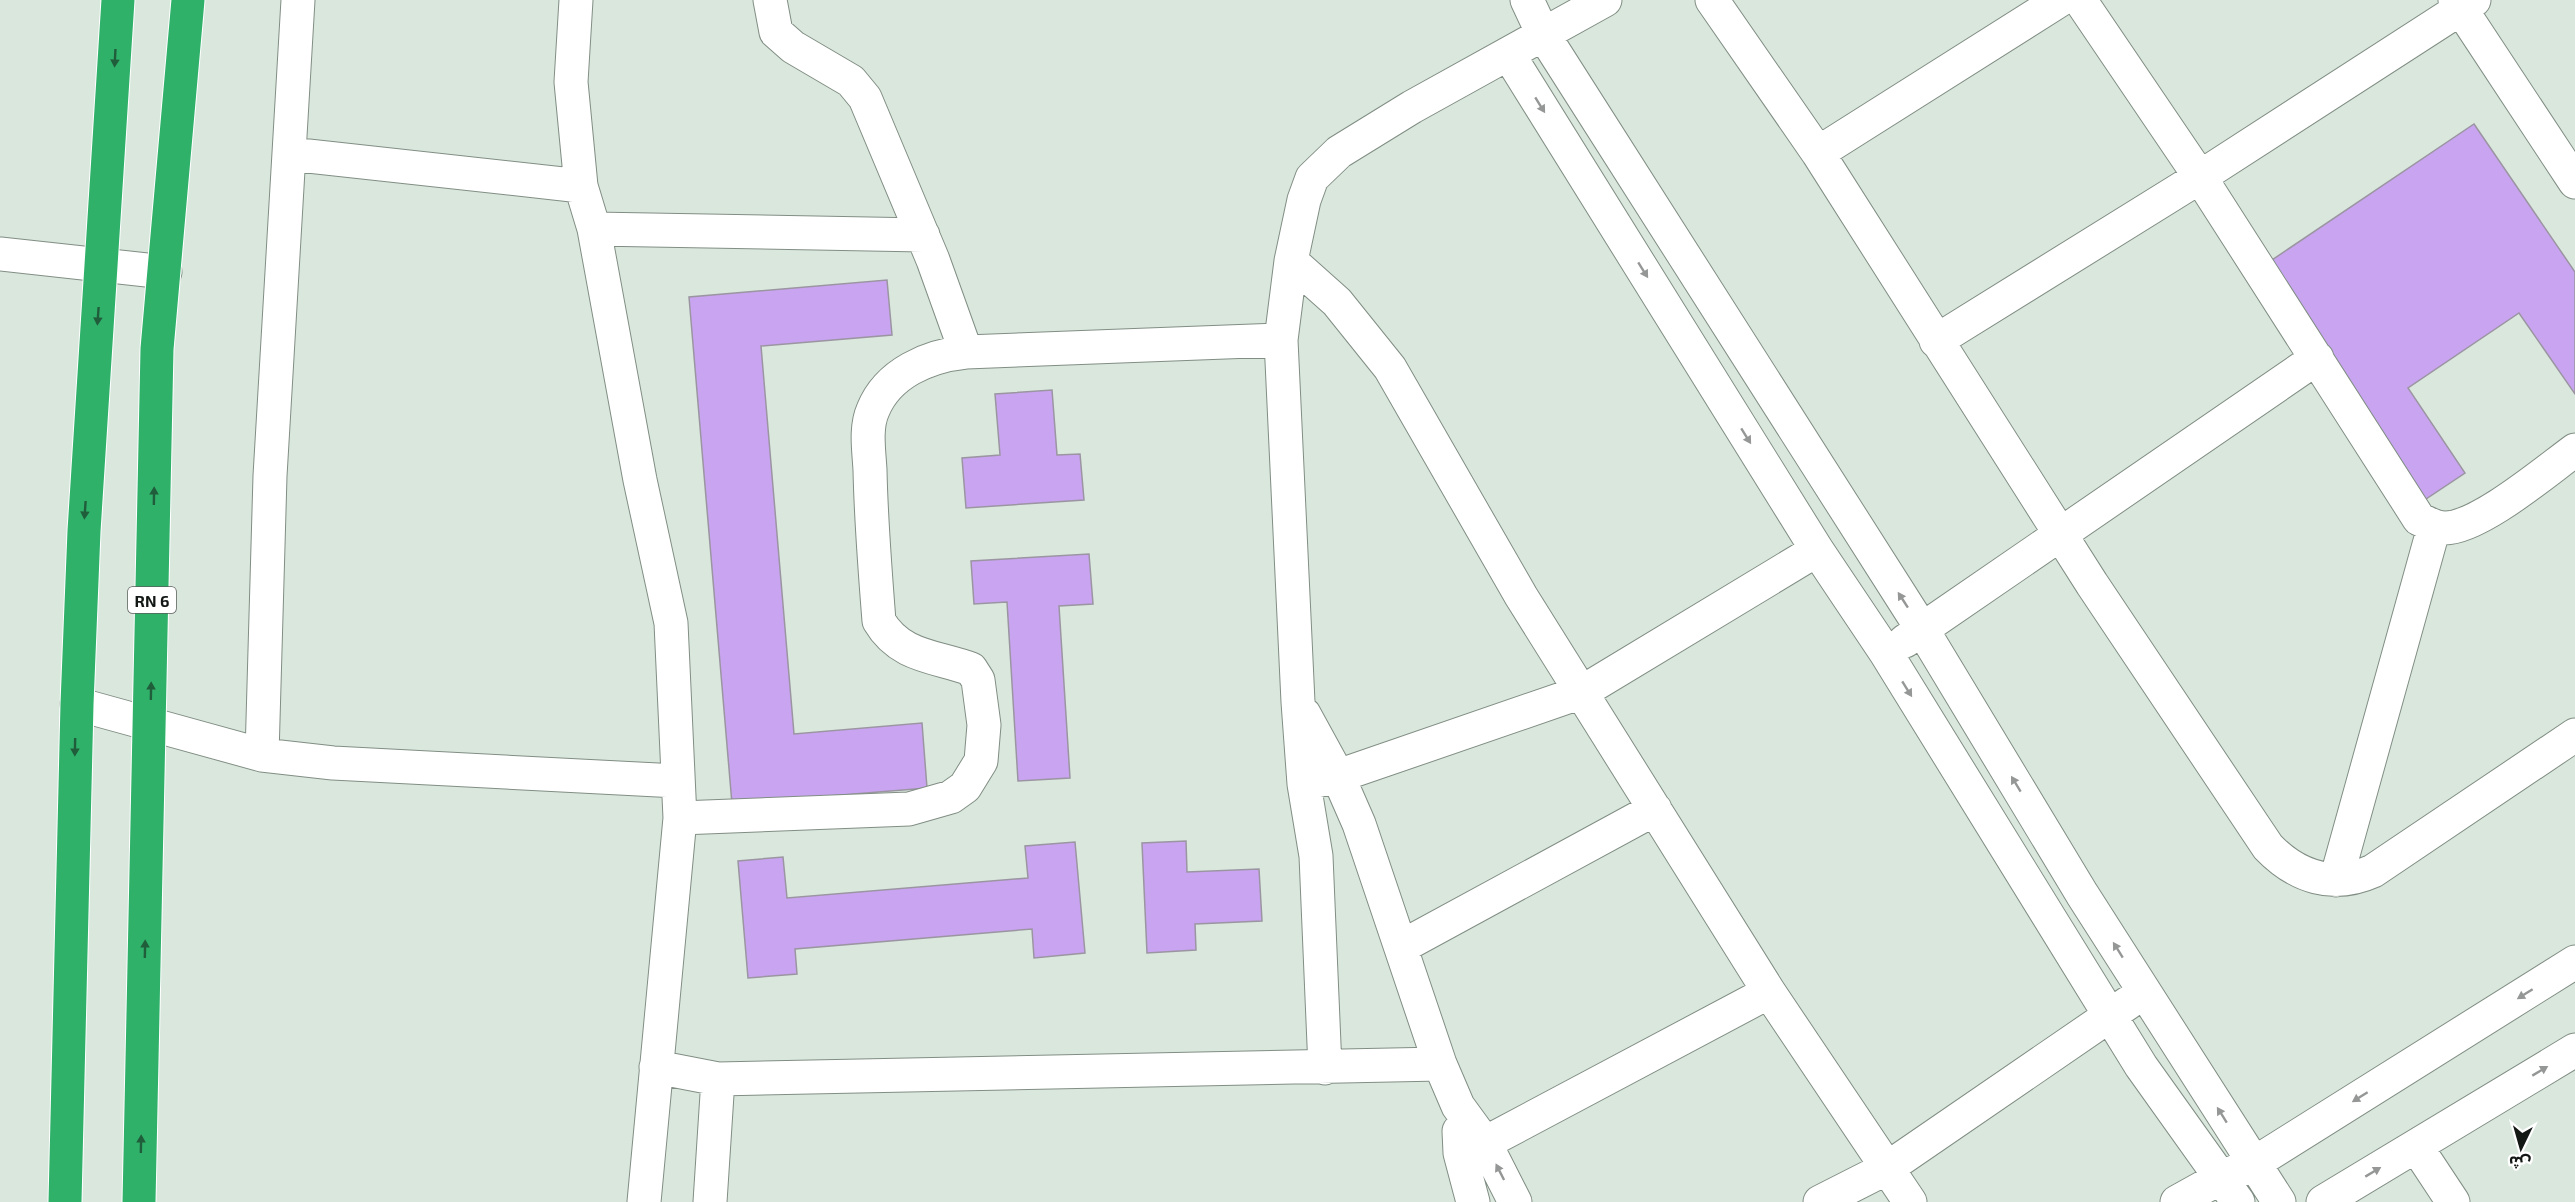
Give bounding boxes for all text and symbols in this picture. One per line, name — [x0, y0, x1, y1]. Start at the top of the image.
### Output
one-way arrow — [110, 49, 119, 68]
one-way arrow — [1534, 97, 1545, 113]
one-way arrow — [1637, 262, 1648, 279]
one-way arrow — [93, 306, 103, 325]
one-way arrow — [1740, 428, 1751, 444]
one-way arrow — [150, 486, 159, 505]
one-way arrow — [80, 501, 90, 520]
road number: RN 6 — [128, 587, 176, 613]
one-way arrow — [1897, 592, 1909, 608]
one-way arrow — [1902, 680, 1913, 697]
one-way arrow — [146, 681, 155, 700]
one-way arrow — [71, 738, 80, 757]
one-way arrow — [2010, 776, 2021, 792]
one-way arrow — [140, 939, 150, 958]
one-way arrow — [2112, 942, 2123, 958]
one-way arrow — [2517, 988, 2534, 999]
one-way arrow — [2532, 1066, 2548, 1077]
one-way arrow — [2352, 1092, 2368, 1103]
one-way arrow — [2216, 1107, 2227, 1123]
north arrow — [2491, 1118, 2551, 1178]
one-way arrow — [136, 1134, 145, 1153]
text: ش — [2508, 1152, 2531, 1174]
one-way arrow — [1495, 1164, 1505, 1181]
one-way arrow — [2365, 1167, 2382, 1177]

